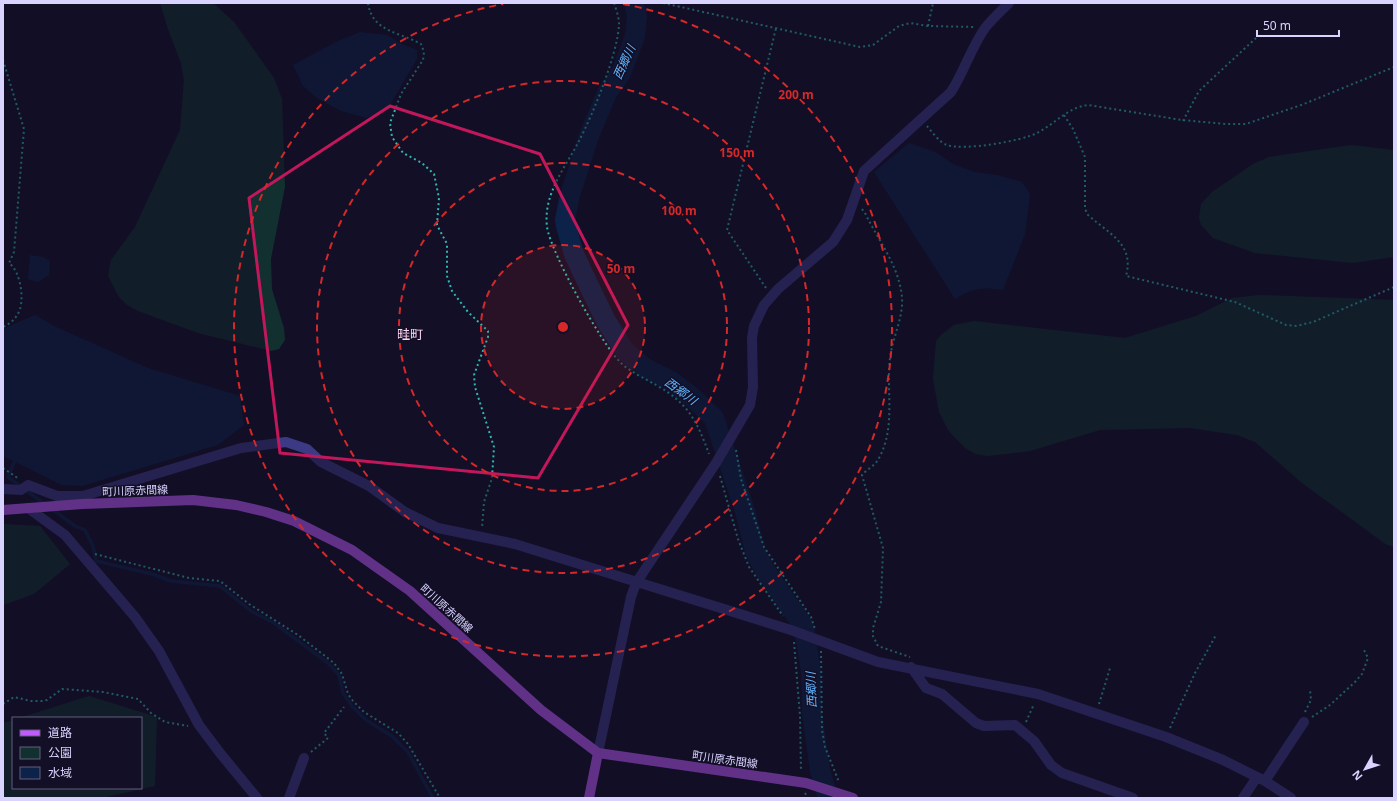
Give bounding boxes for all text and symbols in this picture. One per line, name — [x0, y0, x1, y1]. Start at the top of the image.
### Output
scale bar — [1257, 12, 1339, 38]
text: 50 m — [1263, 17, 1291, 34]
water label: 西郷川 — [609, 40, 640, 82]
text: 200 m — [778, 86, 814, 103]
text: 150 m — [719, 144, 755, 161]
text: 100 m — [661, 202, 697, 219]
text: 50 m — [607, 260, 635, 277]
centre of rings — [556, 320, 570, 334]
district label: 畦町 — [397, 325, 423, 343]
water label: 西郷川 — [661, 374, 702, 410]
street label: 町川原赤間線 — [102, 481, 168, 499]
street label: 町川原赤間線 — [417, 580, 477, 636]
water label: 西郷川 — [802, 670, 820, 708]
legend — [12, 717, 142, 789]
text: 道路 — [48, 724, 72, 741]
text: 公園 — [48, 744, 72, 761]
street label: 町川原赤間線 — [691, 747, 759, 771]
north arrow — [1345, 749, 1385, 789]
text: 水域 — [48, 764, 72, 781]
text: N — [1348, 767, 1365, 784]

